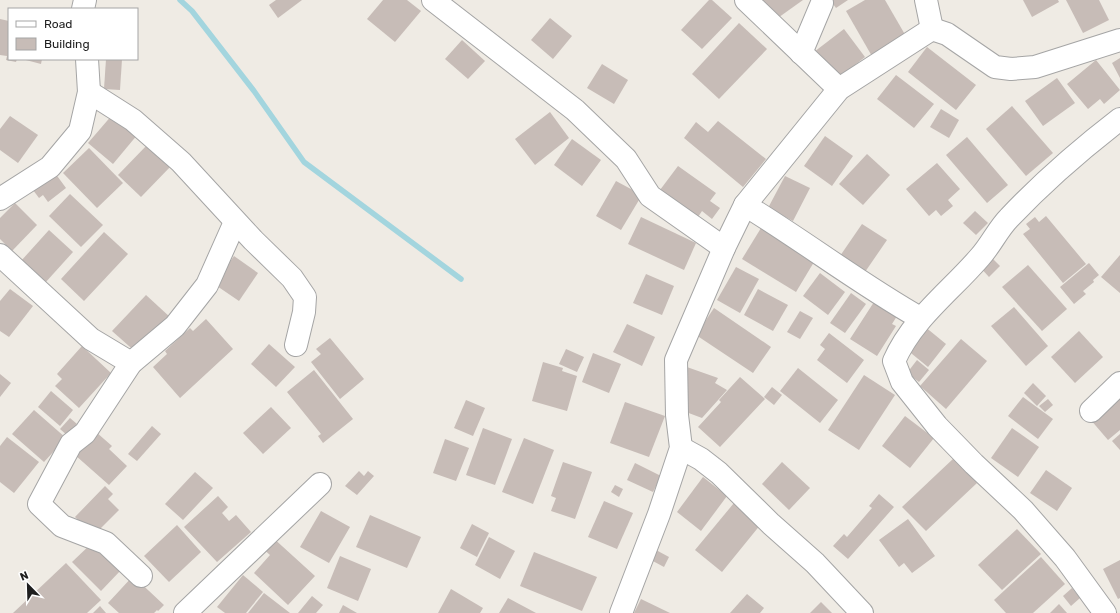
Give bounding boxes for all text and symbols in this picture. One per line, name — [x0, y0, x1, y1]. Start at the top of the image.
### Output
legend — [8, 8, 138, 60]
text: Road — [44, 17, 72, 31]
text: Building — [44, 37, 90, 51]
north arrow — [8, 565, 48, 605]
text: N — [18, 569, 31, 584]

